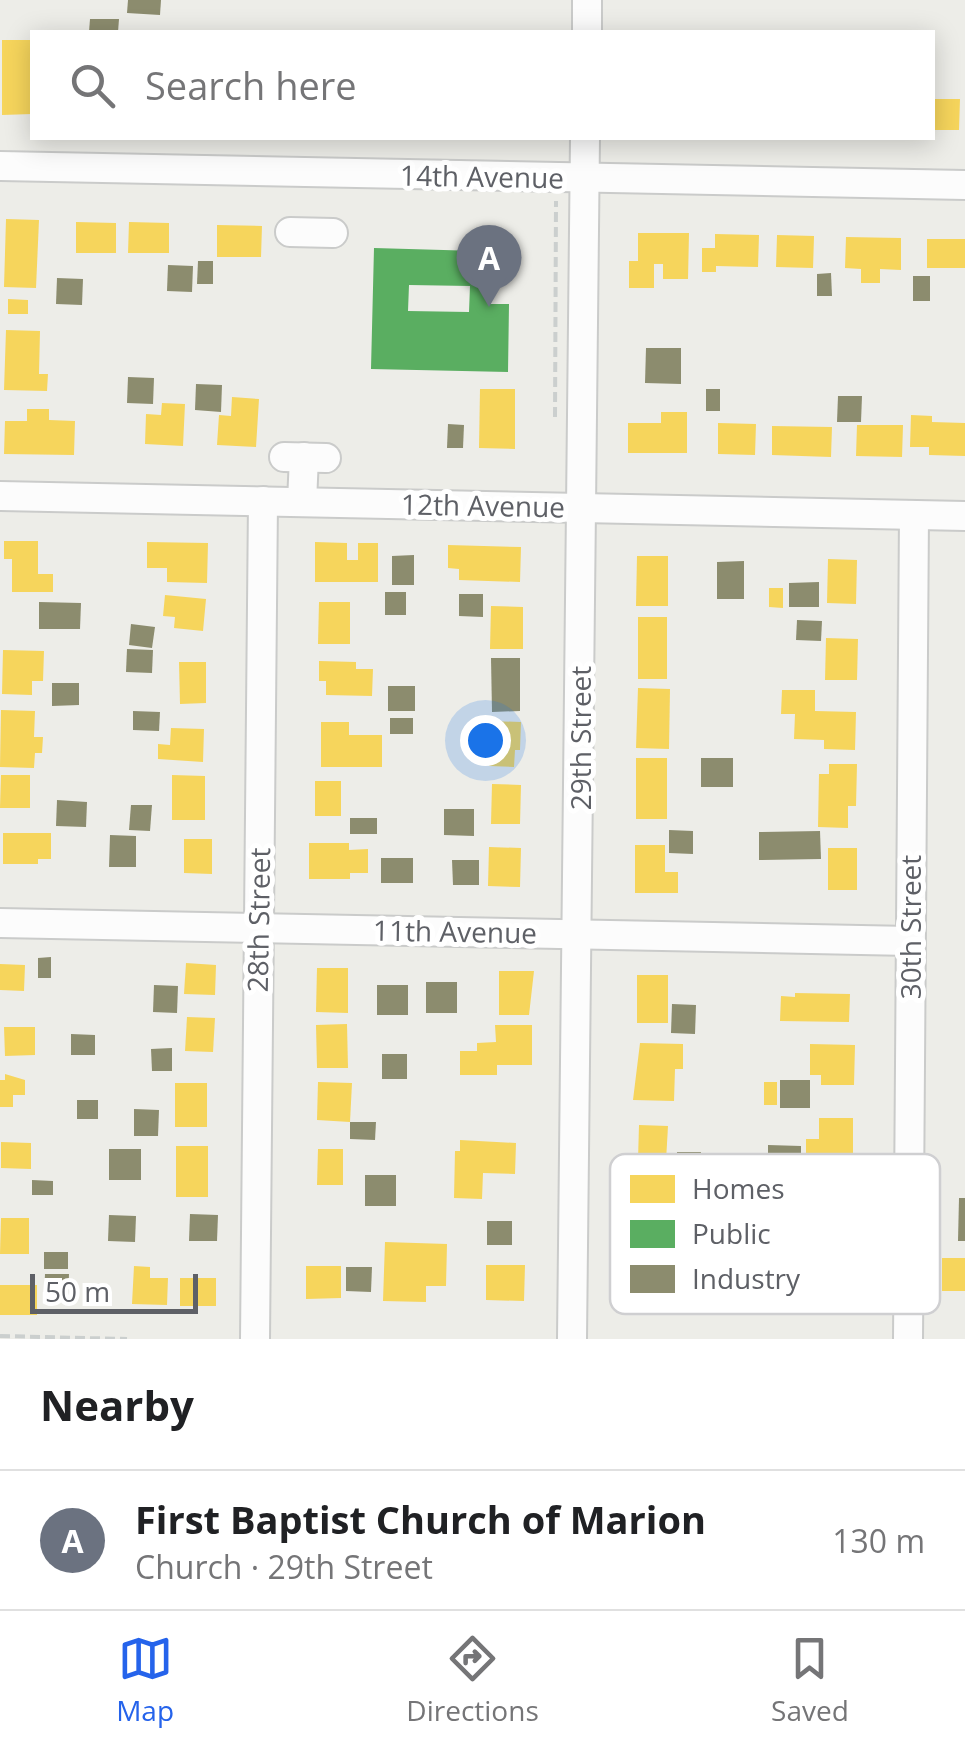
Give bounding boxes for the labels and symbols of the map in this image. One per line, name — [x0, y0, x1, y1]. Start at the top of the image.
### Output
street label: 14th Avenue — [400, 156, 564, 196]
pin: A — [456, 224, 522, 307]
street label: 12th Avenue — [401, 485, 565, 525]
street label: 29th Street — [561, 666, 599, 810]
your location — [460, 715, 511, 766]
street label: 28th Street — [238, 847, 278, 993]
street label: 30th Street — [891, 855, 929, 999]
street label: 11th Avenue — [373, 911, 537, 951]
legend — [610, 1154, 940, 1314]
text: Homes — [692, 1169, 784, 1207]
text: Public — [692, 1214, 771, 1252]
text: Industry — [692, 1259, 801, 1297]
scale bar — [30, 1269, 198, 1314]

